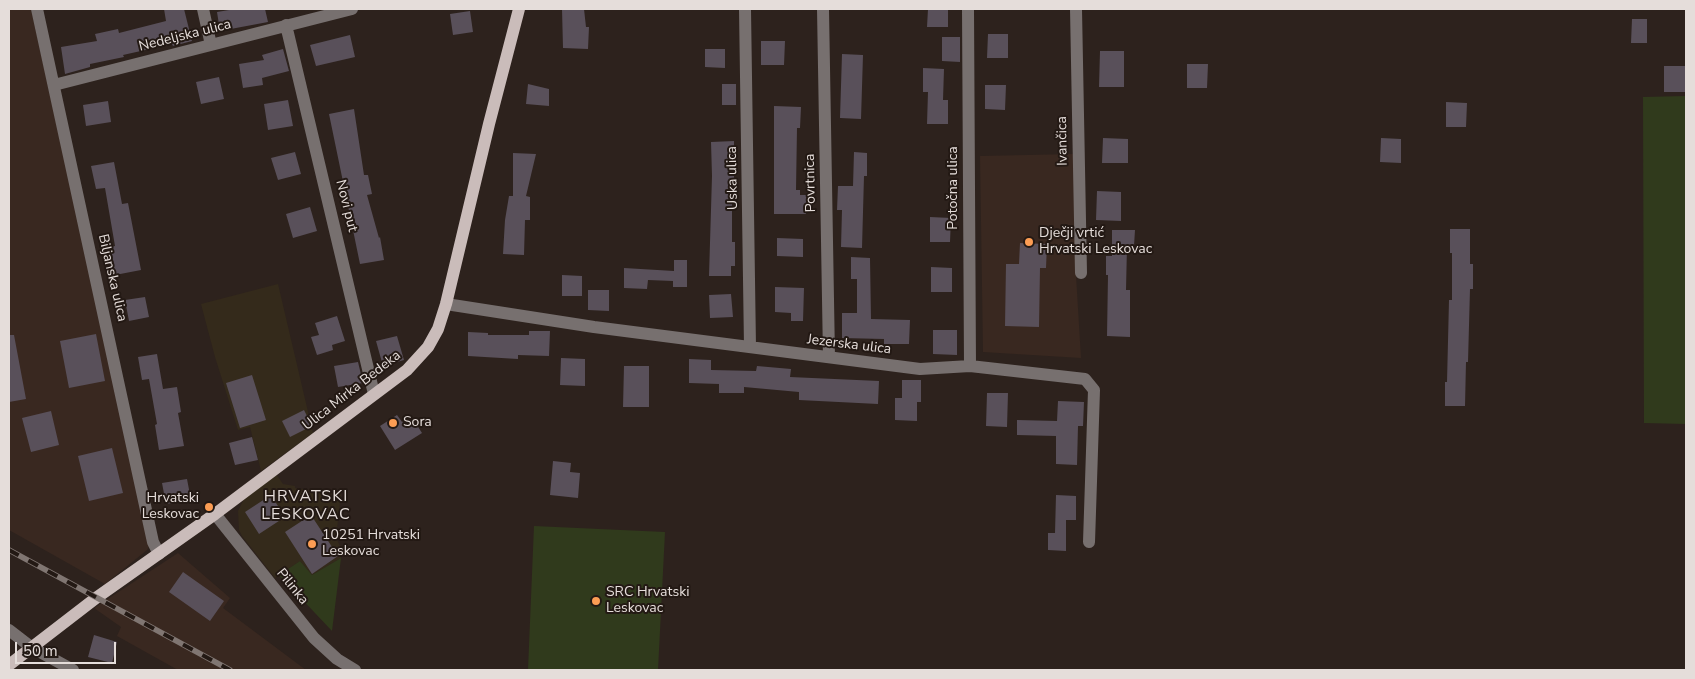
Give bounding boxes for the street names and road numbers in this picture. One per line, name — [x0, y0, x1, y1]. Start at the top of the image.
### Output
street label: Nedeljska ulica — [137, 16, 233, 56]
street label: Ivančica — [1054, 116, 1072, 166]
street label: Uska ulica — [724, 146, 742, 210]
street label: Potočna ulica — [946, 146, 962, 230]
street label: Povrtnica — [802, 153, 820, 213]
street label: Novi put — [331, 178, 361, 234]
street label: Biljanska ulica — [94, 233, 130, 323]
street label: Jezerska ulica — [806, 332, 892, 358]
street label: Ulica Mirka Bedeka — [300, 347, 404, 435]
street label: Pilinka — [272, 565, 312, 609]

